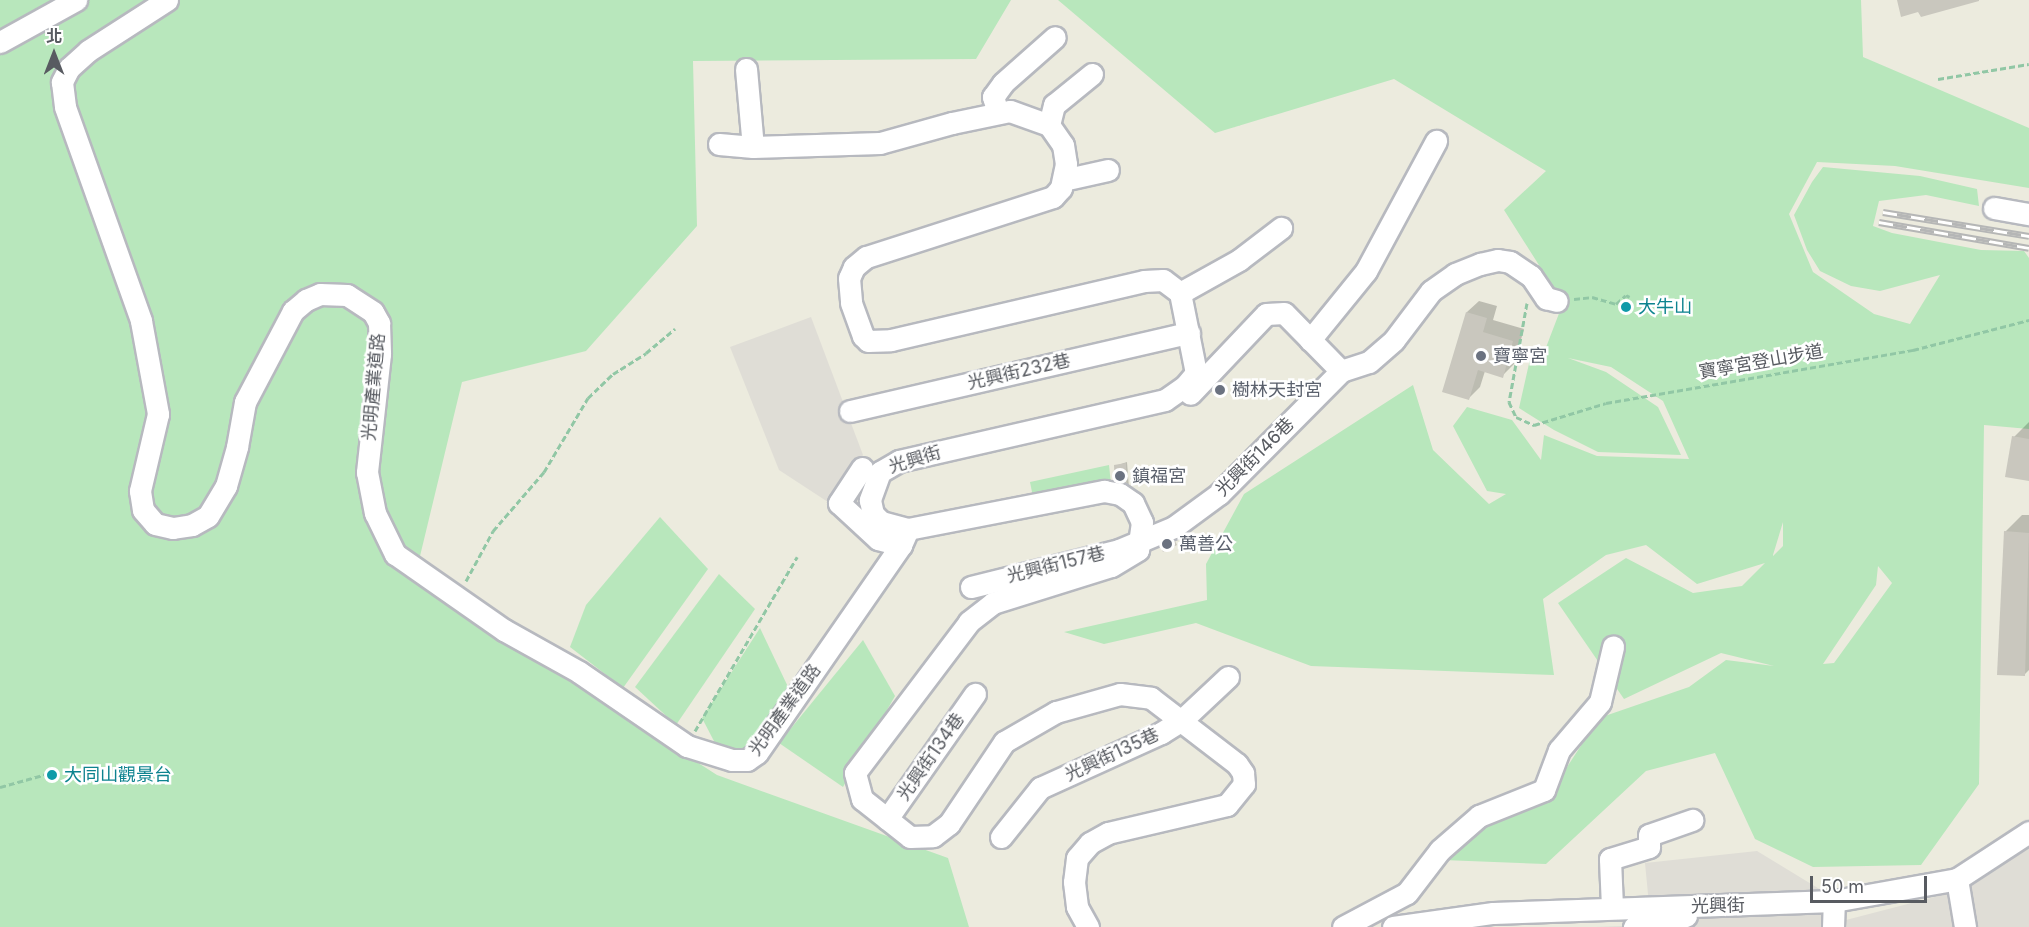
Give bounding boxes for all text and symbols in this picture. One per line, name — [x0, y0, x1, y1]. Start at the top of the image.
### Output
north arrow — [24, 24, 84, 84]
text: 北 — [46, 26, 62, 46]
place label: 大牛山 — [1638, 296, 1692, 318]
marker: 大牛山 — [1619, 300, 1633, 314]
street label: 光明產業道路 — [359, 332, 389, 442]
street label: 寶寧宮登山步道 — [1697, 340, 1825, 384]
place label: 寶寧宮 — [1493, 345, 1547, 367]
marker: 寶寧宮 — [1474, 349, 1488, 363]
street label: 光興街232巷 — [965, 350, 1073, 394]
place label: 樹林天封宮 — [1232, 379, 1322, 401]
marker: 樹林天封宮 — [1213, 383, 1227, 397]
street label: 光興街146巷 — [1211, 413, 1299, 501]
street label: 光興街 — [886, 442, 944, 478]
place label: 鎮福宮 — [1132, 465, 1186, 487]
marker: 鎮福宮 — [1113, 469, 1127, 483]
place label: 萬善公 — [1179, 533, 1233, 555]
marker: 萬善公 — [1160, 537, 1174, 551]
street label: 光興街157巷 — [1005, 542, 1107, 588]
street label: 光明產業道路 — [745, 660, 825, 760]
street label: 光興街134巷 — [893, 709, 969, 805]
street label: 光興街135巷 — [1061, 724, 1163, 786]
place label: 大同山觀景台 — [64, 764, 172, 786]
marker: 大同山觀景台 — [45, 768, 59, 782]
scale bar — [1813, 864, 1930, 902]
text: 50 m — [1821, 876, 1864, 897]
street label: 光興街 — [1691, 895, 1745, 917]

